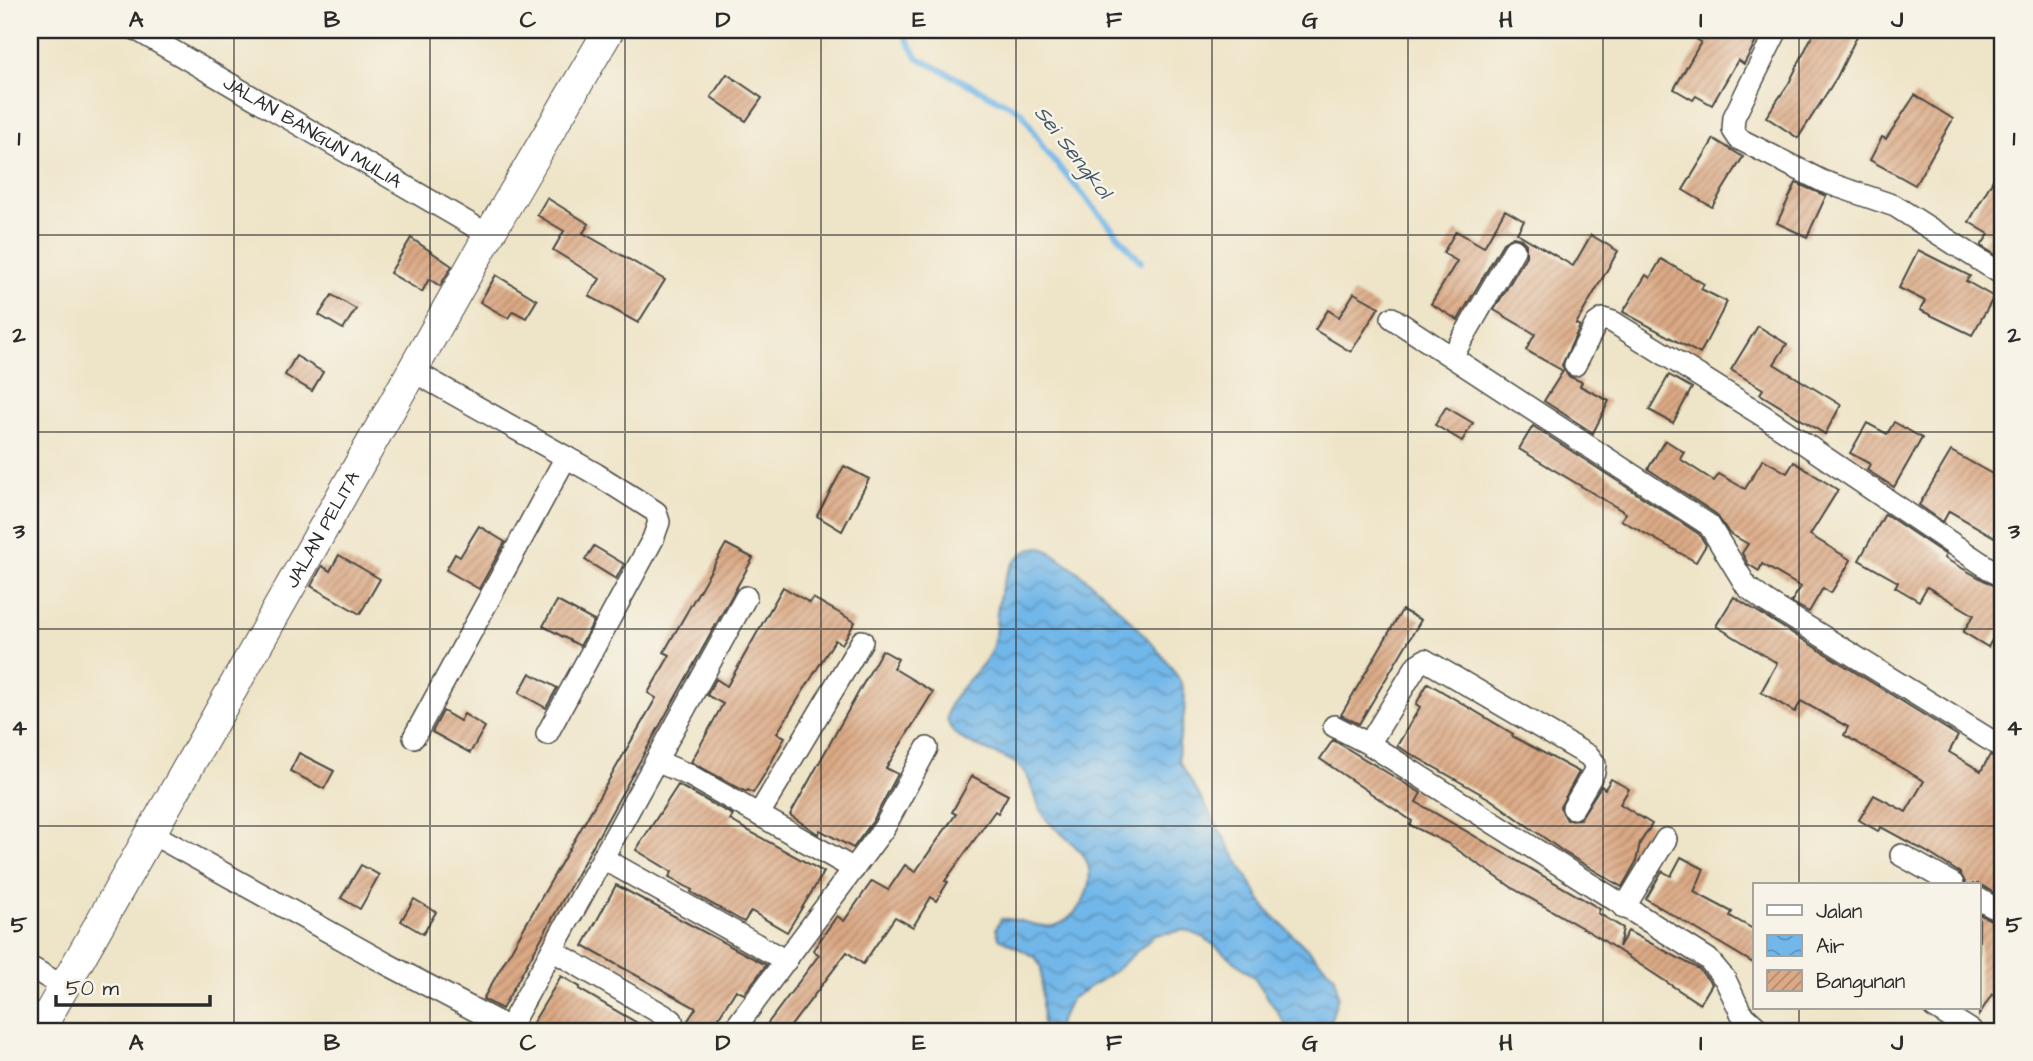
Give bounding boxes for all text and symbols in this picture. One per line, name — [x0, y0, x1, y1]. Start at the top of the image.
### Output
text: A — [129, 4, 144, 36]
text: B — [324, 4, 341, 36]
text: C — [520, 4, 537, 36]
text: D — [716, 4, 731, 36]
text: E — [912, 4, 926, 36]
text: F — [1106, 4, 1123, 36]
text: G — [1302, 4, 1318, 36]
text: H — [1499, 4, 1513, 36]
text: I — [1699, 4, 1703, 36]
text: J — [1890, 4, 1904, 36]
street label: JALAN BANGUN MULIA — [218, 69, 407, 195]
water label: Sei Sengkol — [1027, 99, 1120, 207]
text: 1 — [18, 122, 21, 154]
text: 1 — [2013, 122, 2016, 154]
text: 2 — [11, 319, 26, 351]
text: 2 — [2006, 319, 2021, 351]
street label: JALAN PELITA — [279, 466, 366, 593]
text: 3 — [12, 515, 25, 547]
text: 3 — [2007, 515, 2020, 547]
text: 4 — [11, 712, 27, 744]
text: 4 — [2006, 712, 2022, 744]
legend — [1753, 883, 1980, 1009]
text: Jalan — [1816, 897, 1862, 926]
text: 5 — [11, 909, 28, 941]
text: 5 — [2006, 909, 2023, 941]
text: Air — [1816, 932, 1845, 961]
scale bar — [56, 963, 210, 1007]
text: Bangunan — [1816, 967, 1905, 998]
text: 50 m — [66, 974, 120, 1003]
text: A — [129, 1027, 144, 1059]
text: B — [324, 1027, 341, 1059]
text: C — [520, 1027, 537, 1059]
text: D — [716, 1027, 731, 1059]
text: E — [912, 1027, 926, 1059]
text: F — [1106, 1027, 1123, 1059]
text: G — [1302, 1027, 1318, 1059]
text: H — [1499, 1027, 1513, 1059]
text: I — [1699, 1027, 1703, 1059]
text: J — [1890, 1027, 1904, 1059]

